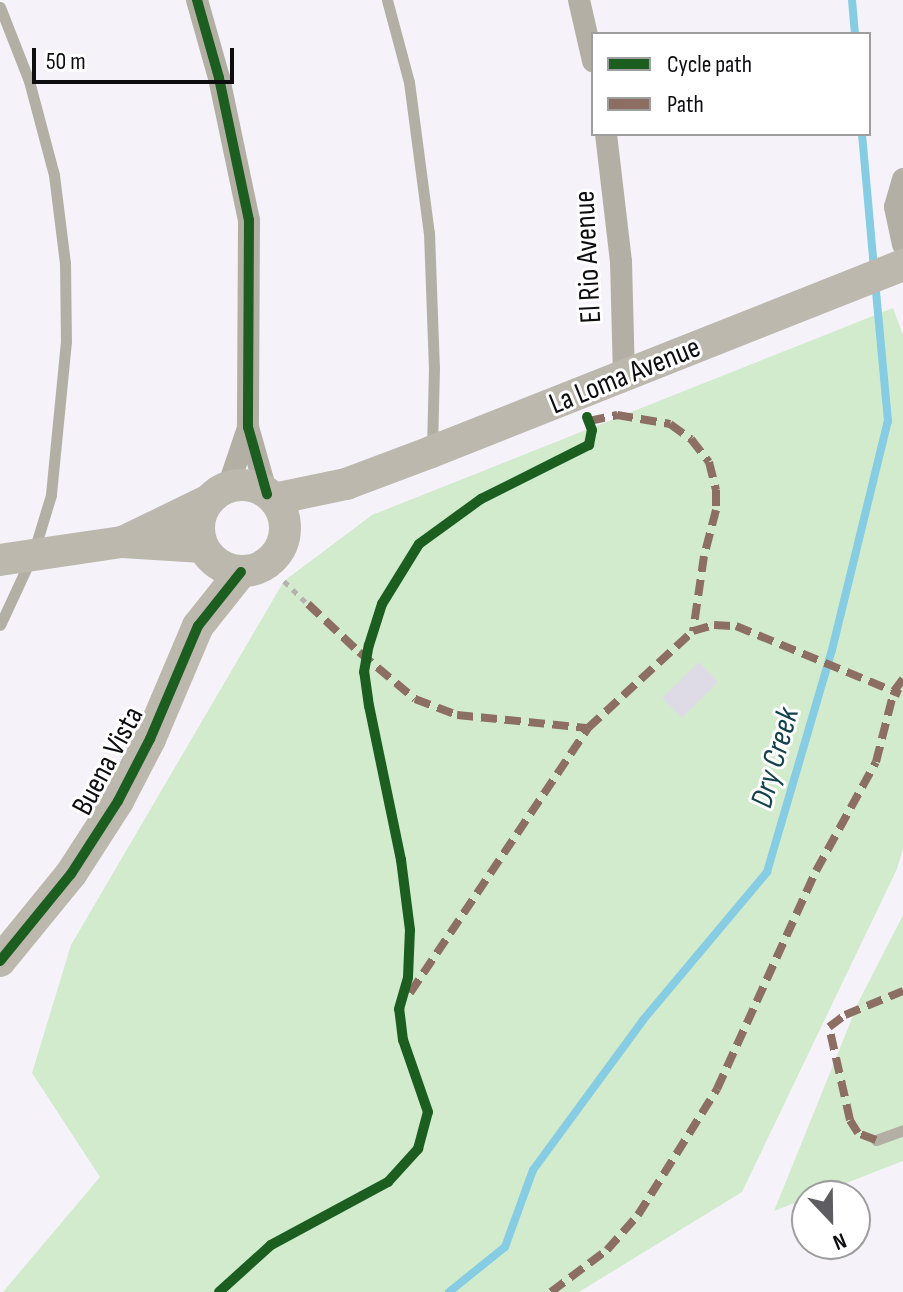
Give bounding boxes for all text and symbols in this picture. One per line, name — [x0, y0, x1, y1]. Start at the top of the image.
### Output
scale bar — [36, 32, 238, 82]
legend — [591, 32, 871, 136]
text: 50 m — [46, 47, 86, 76]
text: Cycle path — [667, 50, 752, 79]
text: Path — [667, 90, 704, 119]
street label: El Rio Avenue — [567, 190, 609, 324]
street label: La Loma Avenue — [544, 329, 706, 423]
street label: Buena Vista — [65, 701, 151, 821]
water label: Dry Creek — [743, 704, 809, 812]
north arrow — [791, 1180, 871, 1260]
text: N — [829, 1226, 850, 1256]

